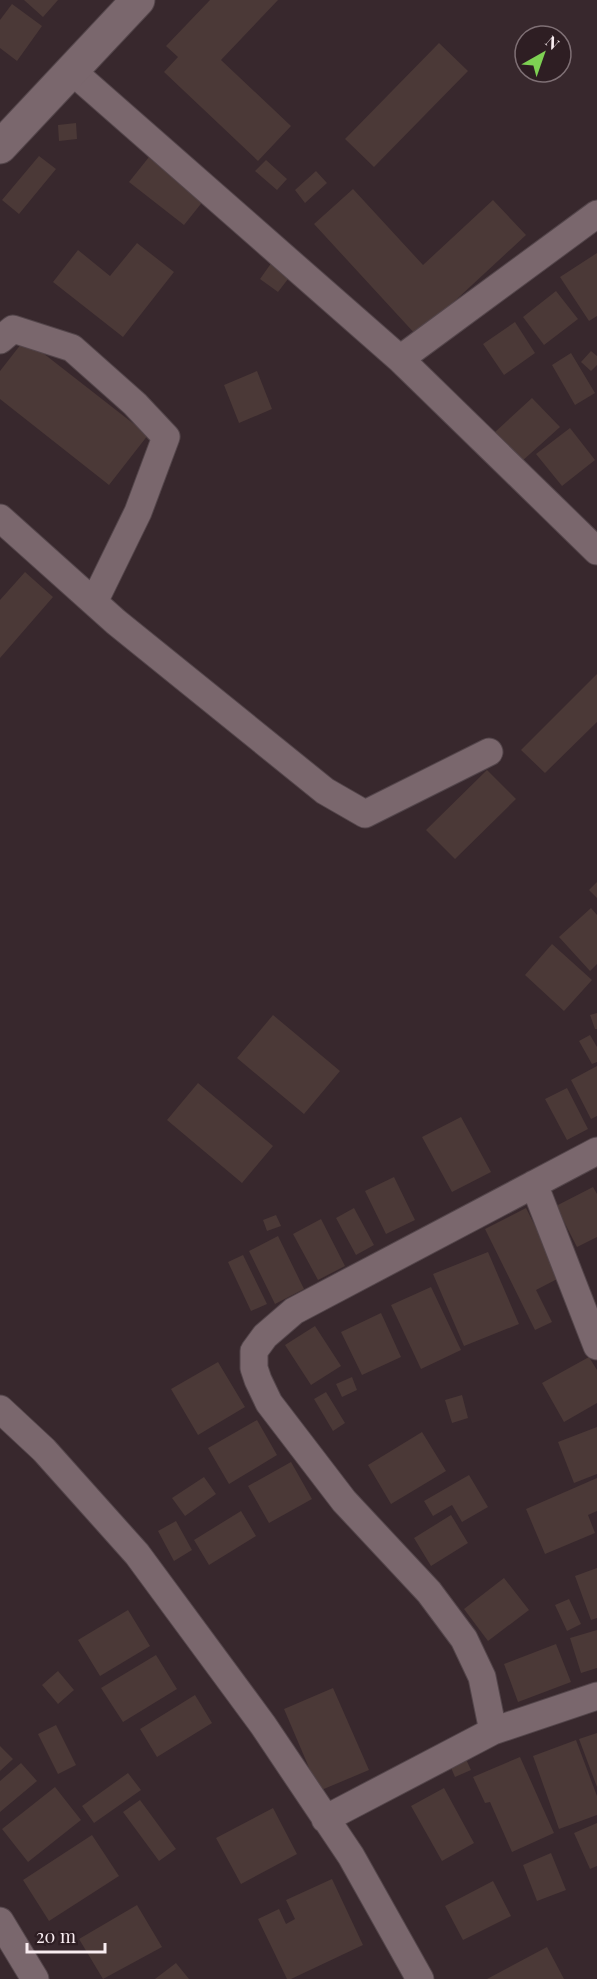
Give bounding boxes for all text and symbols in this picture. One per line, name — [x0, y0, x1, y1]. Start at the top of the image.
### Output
north arrow — [513, 24, 573, 84]
text: N — [542, 30, 564, 54]
scale bar — [27, 1916, 105, 1954]
text: 20 m — [36, 1924, 76, 1948]

